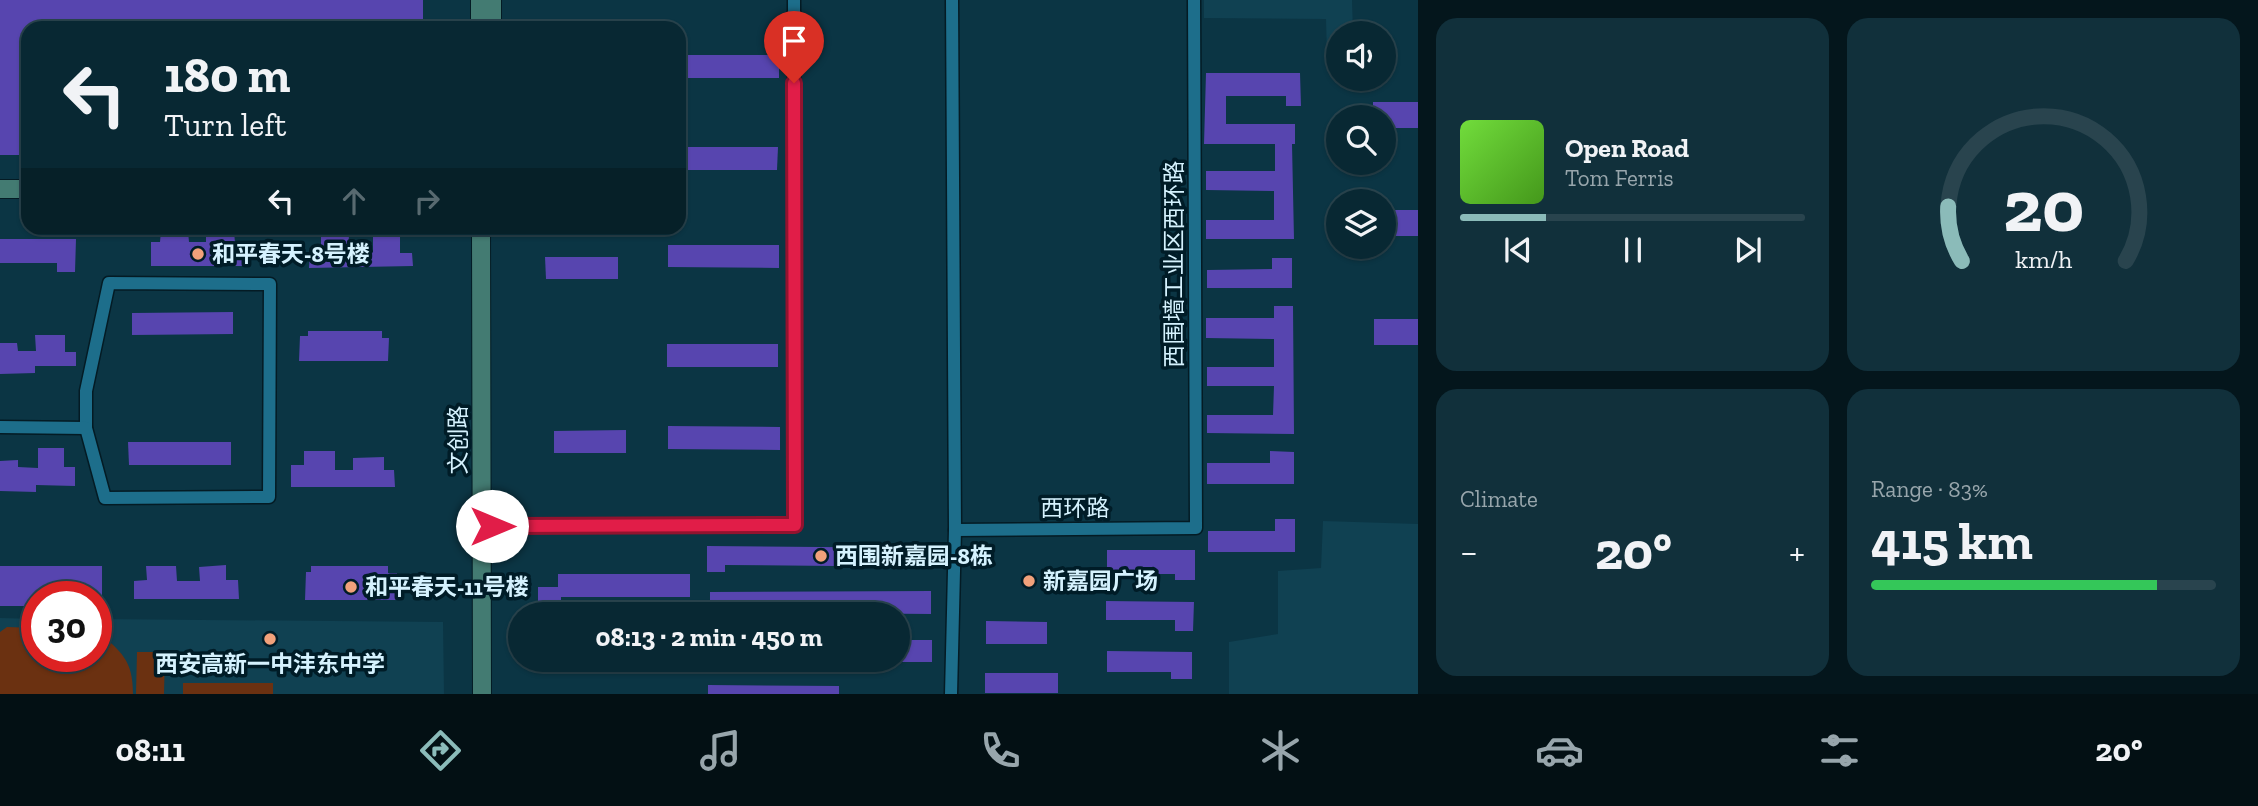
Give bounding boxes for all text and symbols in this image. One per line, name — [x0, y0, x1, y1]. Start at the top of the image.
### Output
pin — [764, 11, 824, 83]
map controls — [1326, 21, 1396, 259]
button: sound — [1326, 21, 1396, 91]
icon: arrive — [775, 22, 813, 60]
text: 180 m — [164, 46, 291, 105]
icon: left — [49, 49, 140, 140]
button: search — [1326, 105, 1396, 175]
text: Turn left — [164, 106, 286, 144]
text: Open Road — [1565, 132, 1689, 164]
street label: 西围墙工业区西环路 — [1160, 161, 1188, 368]
text: 20 — [2003, 162, 2084, 250]
text: Tom Ferris — [1565, 164, 1674, 192]
icon: left — [262, 182, 300, 220]
icon: ahead — [335, 182, 373, 220]
icon: right — [408, 182, 446, 220]
button: layers — [1326, 189, 1396, 259]
icon: previous — [1499, 231, 1537, 269]
icon: pause — [1614, 231, 1652, 269]
icon: next — [1729, 231, 1767, 269]
place label: 和平春天-8号楼 — [212, 240, 370, 268]
text: km/h — [2015, 244, 2072, 274]
marker: 和平春天-8号楼 — [190, 246, 206, 262]
street label: 文创路 — [444, 406, 472, 475]
text: Range · 83% — [1871, 475, 1988, 503]
text: Climate — [1460, 485, 1538, 513]
position arrow — [455, 489, 529, 563]
street label: 西环路 — [1041, 494, 1110, 522]
text: 415 km — [1871, 510, 2033, 572]
text: 20° — [1595, 520, 1672, 582]
text: − — [1460, 529, 1478, 575]
text: + — [1789, 529, 1805, 575]
place label: 西围新嘉园-8栋 — [835, 542, 993, 570]
marker: 西围新嘉园-8栋 — [813, 548, 829, 564]
place label: 新嘉园广场 — [1043, 567, 1158, 595]
place label: 和平春天-11号楼 — [365, 573, 529, 601]
marker: 新嘉园广场 — [1021, 573, 1037, 589]
marker: 和平春天-11号楼 — [343, 579, 359, 595]
speed limit sign: 30 — [21, 581, 112, 672]
text: 08:13 · 2 min · 450 m — [595, 621, 823, 653]
marker: 西安高新一中沣东中学 — [262, 631, 278, 647]
place label: 西安高新一中沣东中学 — [155, 650, 385, 678]
icon: directions — [416, 726, 465, 775]
icon: music — [696, 726, 745, 775]
icon: phone — [976, 726, 1025, 775]
icon: climate — [1256, 726, 1305, 775]
icon: car — [1535, 726, 1584, 775]
icon: filters — [1815, 726, 1864, 775]
text: 08:11 — [115, 731, 185, 769]
text: 20° — [2095, 731, 2143, 769]

